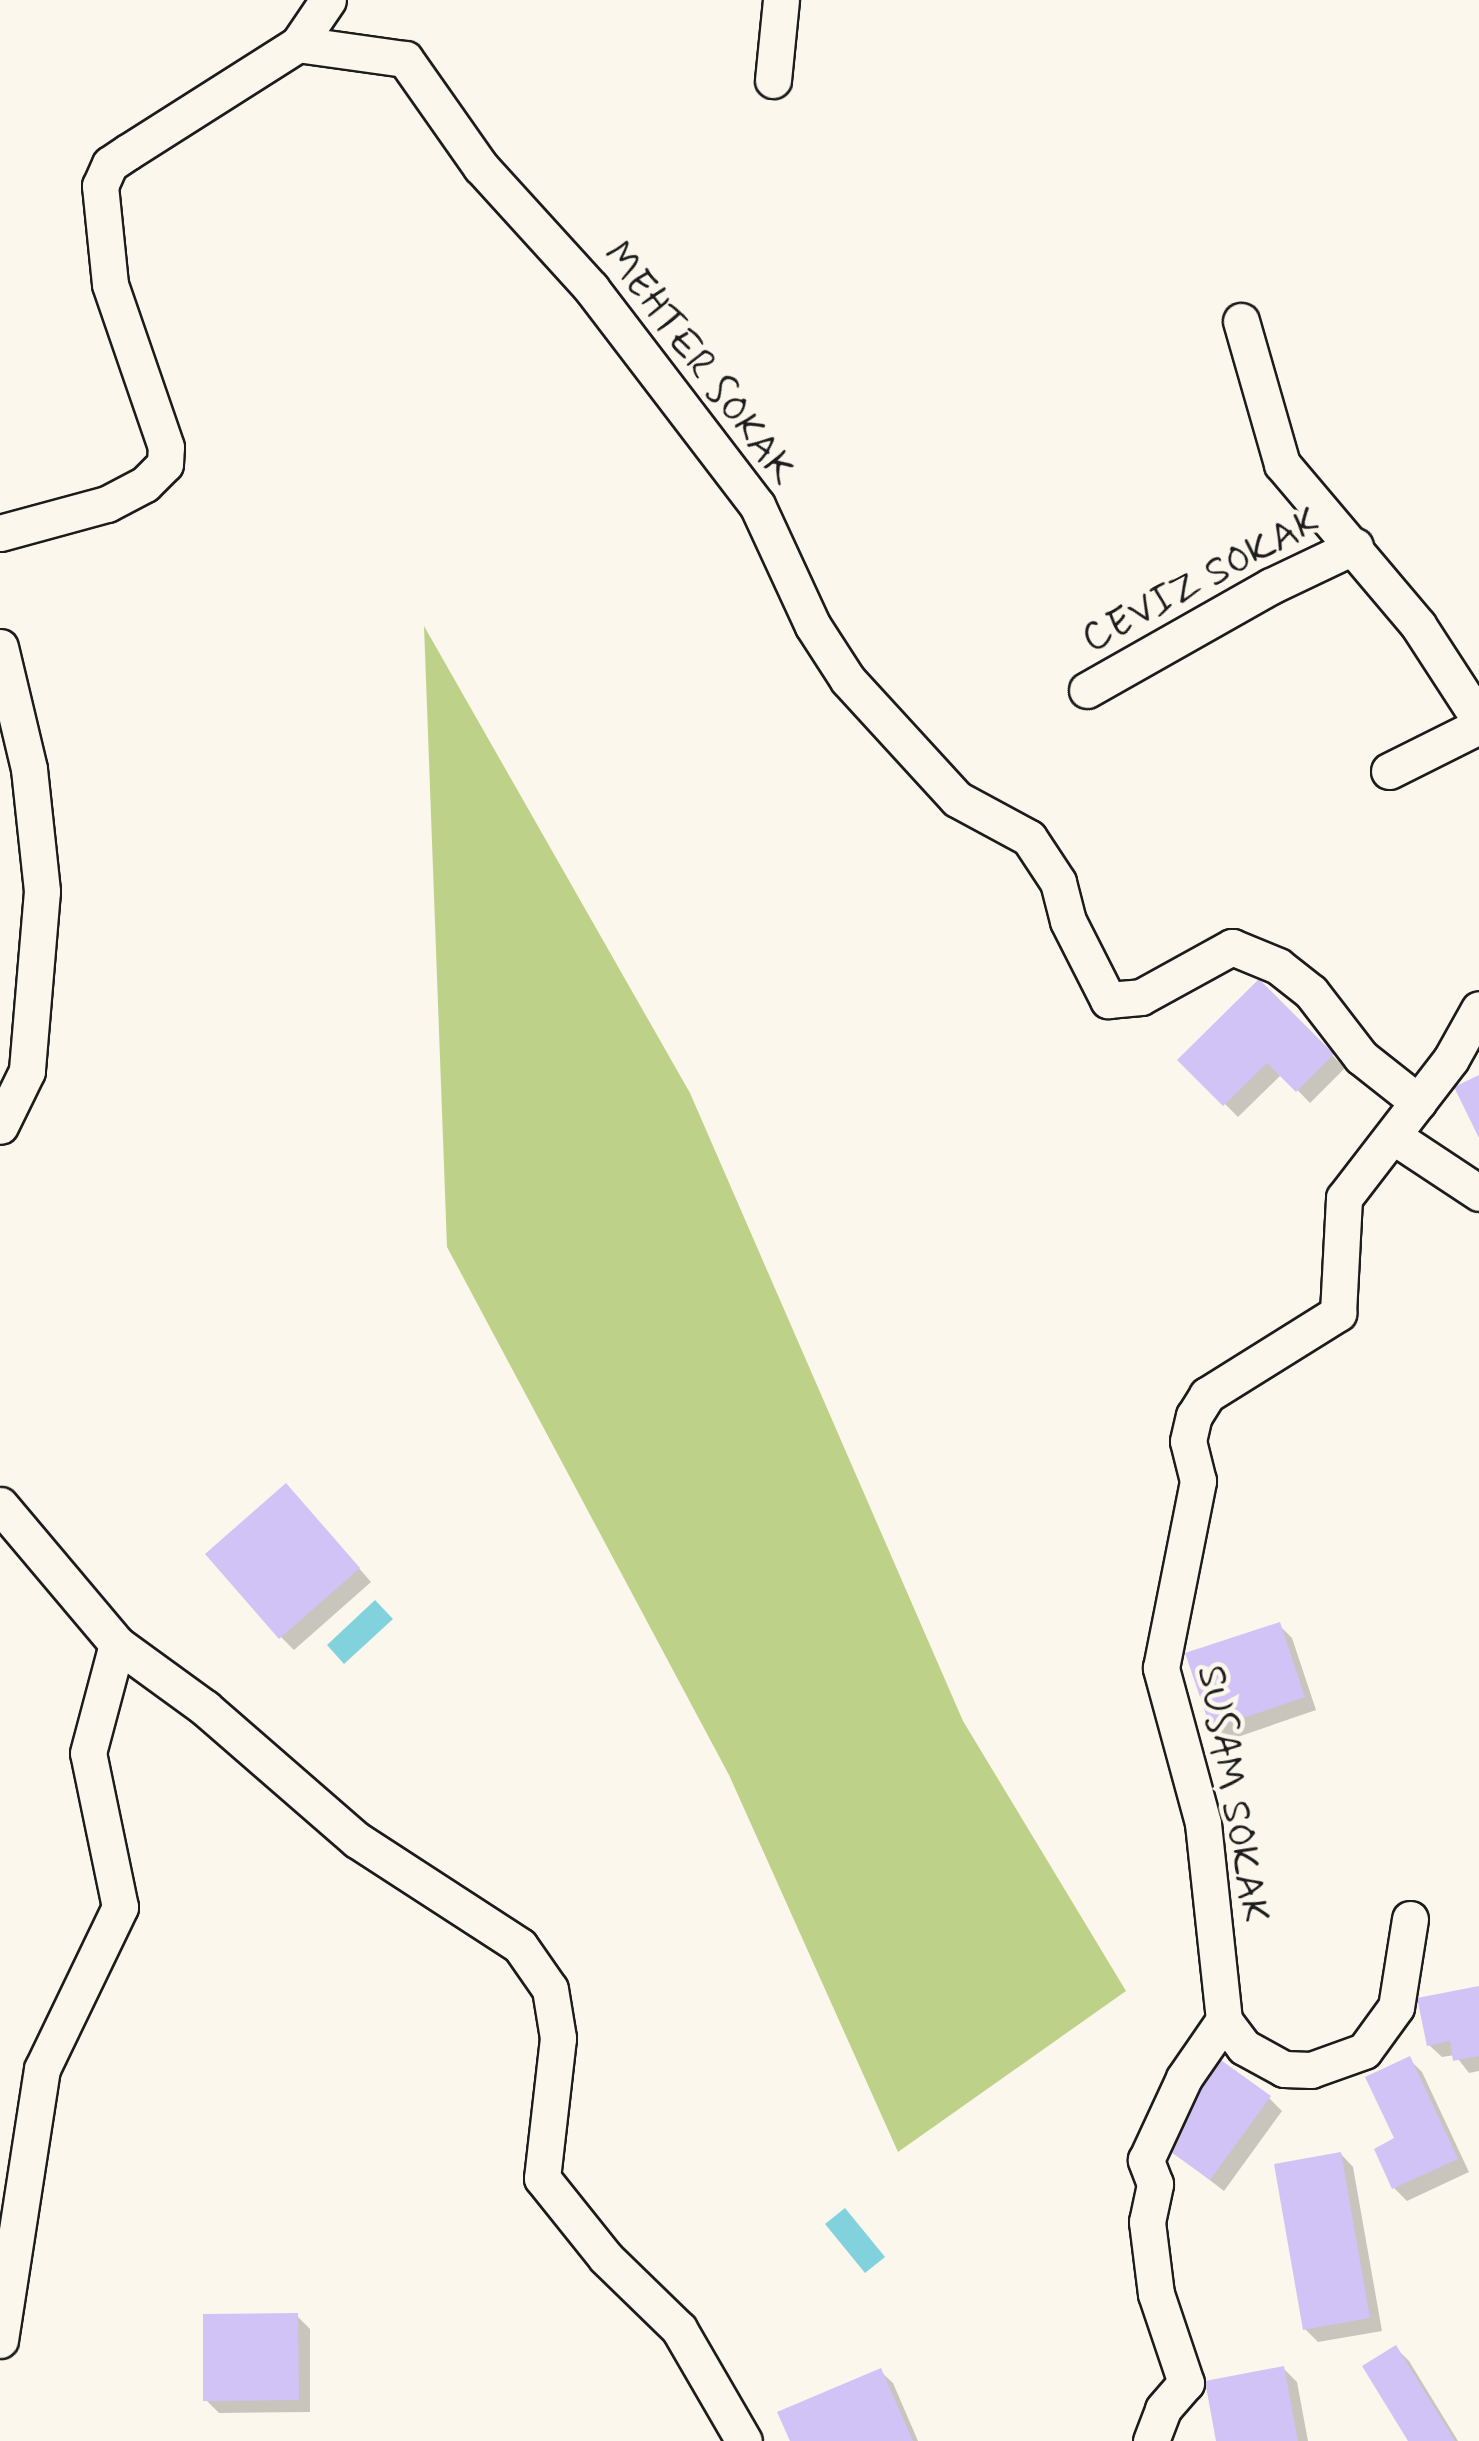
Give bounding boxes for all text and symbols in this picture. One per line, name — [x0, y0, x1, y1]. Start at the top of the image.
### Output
street label: MEHTER SOKAK — [591, 232, 807, 496]
street label: CEVIZ SOKAK — [1073, 498, 1329, 664]
street label: SUSAM SOKAK — [1186, 1661, 1278, 1927]

